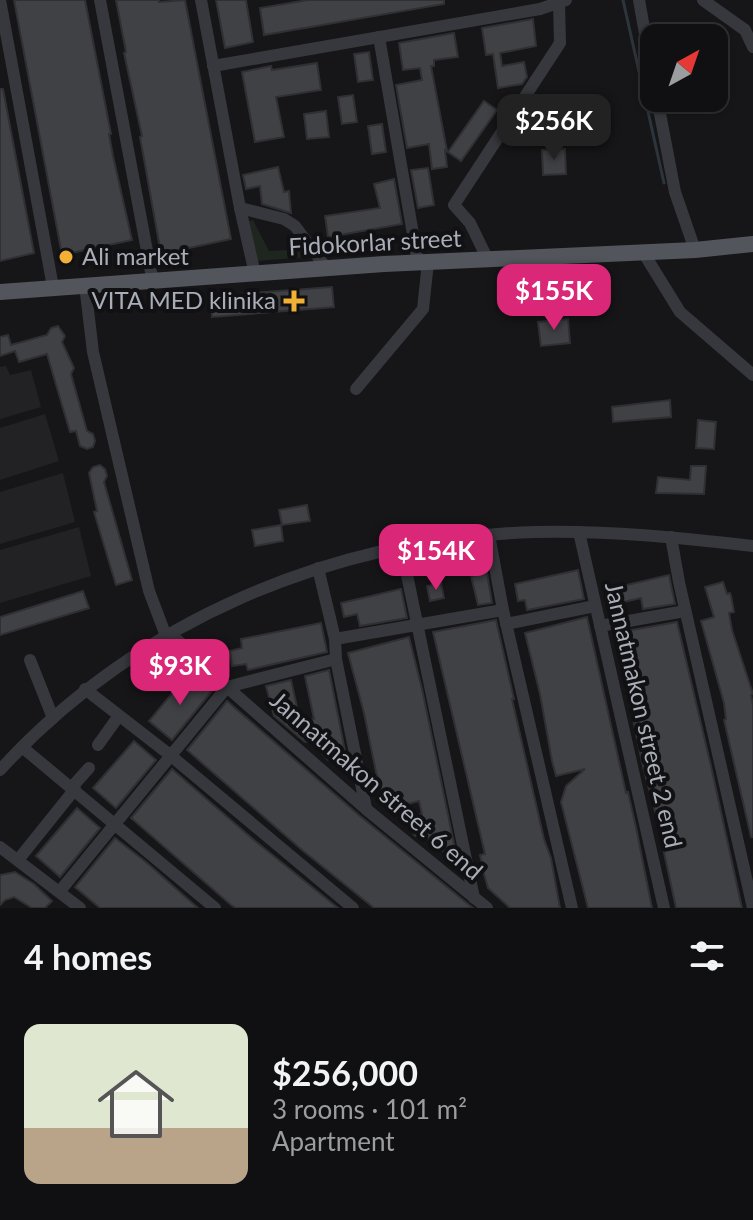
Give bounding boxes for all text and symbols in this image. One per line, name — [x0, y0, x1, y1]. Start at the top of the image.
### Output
north arrow — [640, 24, 728, 112]
map controls — [640, 24, 728, 112]
pin: $256K — [498, 94, 610, 162]
text: $256K — [515, 104, 593, 136]
street label: Fidokorlar street — [288, 222, 463, 261]
place label: Ali market — [82, 241, 189, 270]
marker: Ali market — [57, 248, 75, 266]
pin: $155K — [498, 264, 610, 332]
text: $155K — [515, 274, 593, 306]
place label: VITA MED klinika — [92, 285, 276, 314]
marker: VITA MED klinika — [283, 290, 305, 312]
pin: $154K — [380, 524, 492, 592]
text: $154K — [397, 534, 475, 566]
street label: Jannatmakon street 2 end — [600, 579, 689, 850]
pin: $93K — [133, 639, 227, 707]
text: $93K — [148, 649, 212, 681]
street label: Jannatmakon street 6 end — [265, 685, 489, 885]
icon: filters — [685, 934, 729, 978]
text: 4 homes — [24, 936, 152, 977]
text: $256,000 — [272, 1052, 418, 1093]
icon: home — [88, 1056, 184, 1152]
text: 3 rooms · 101 m² — [272, 1093, 467, 1125]
text: Apartment — [272, 1125, 395, 1157]

